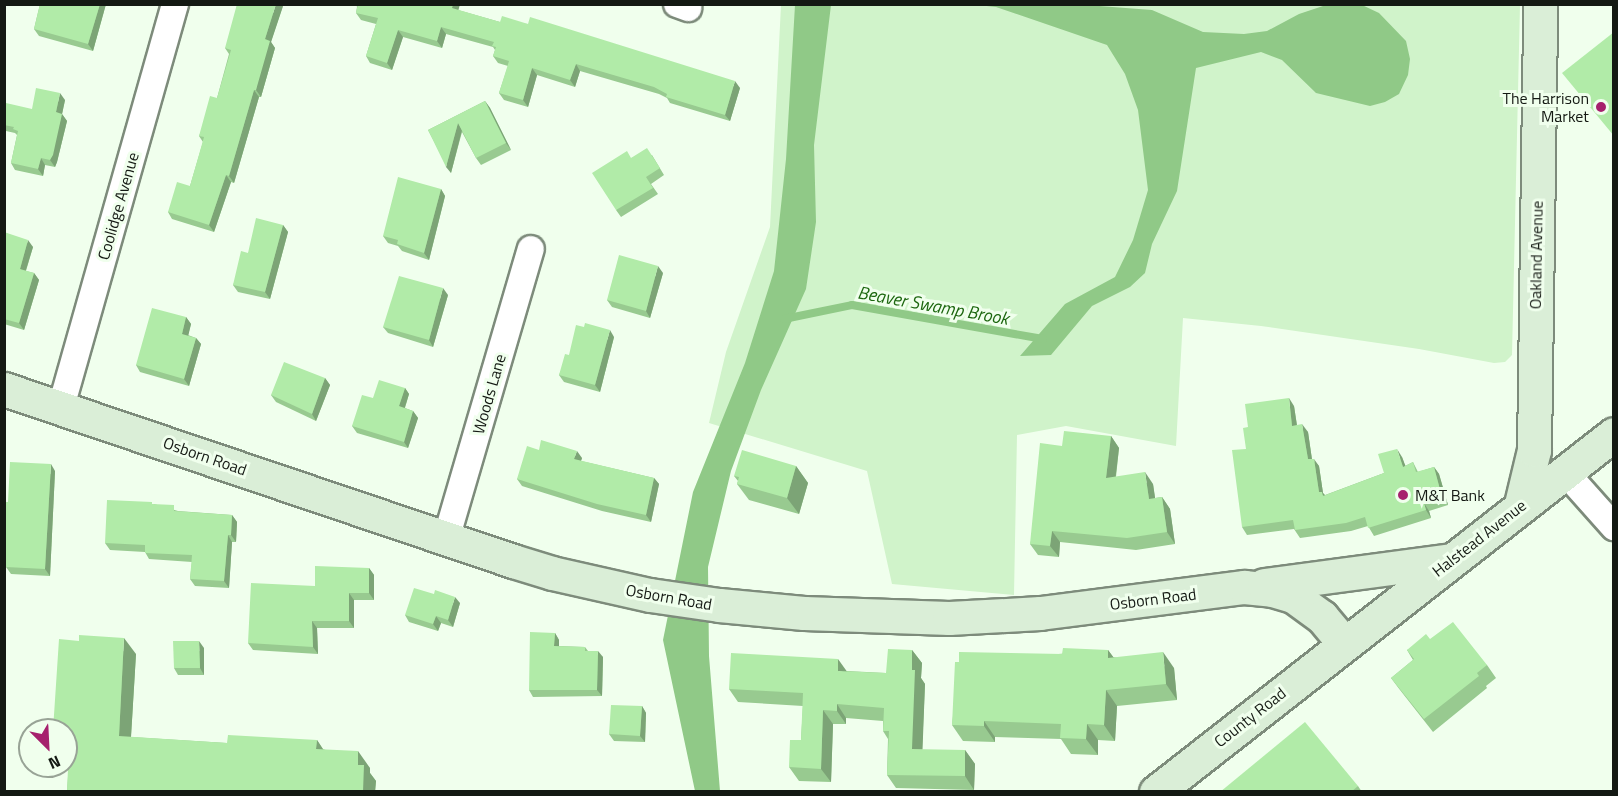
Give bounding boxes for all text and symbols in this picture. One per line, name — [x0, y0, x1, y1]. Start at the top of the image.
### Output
place label: The Harrison Market — [1503, 88, 1589, 126]
marker: The Harrison Market — [1594, 100, 1608, 114]
street label: Coolidge Avenue — [93, 150, 143, 262]
street label: Oakland Avenue — [1525, 201, 1547, 309]
water label: Beaver Swamp Brook — [856, 282, 1010, 330]
street label: Woods Lane — [468, 352, 510, 436]
street label: Osborn Road — [161, 433, 249, 479]
place label: M&T Bank — [1415, 485, 1485, 505]
marker: M&T Bank — [1396, 488, 1410, 502]
street label: Halstead Avenue — [1428, 495, 1530, 581]
street label: Osborn Road — [624, 580, 714, 614]
street label: Osborn Road — [1109, 584, 1197, 614]
street label: County Road — [1210, 683, 1290, 751]
north arrow — [18, 718, 78, 778]
text: N — [45, 749, 64, 776]

